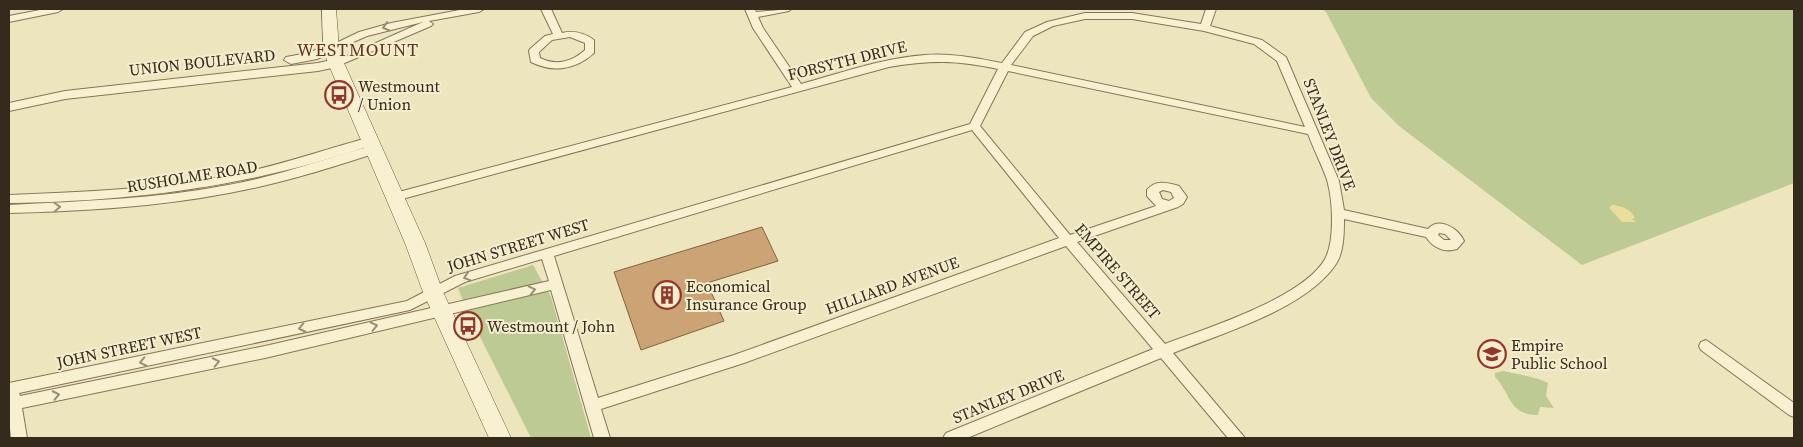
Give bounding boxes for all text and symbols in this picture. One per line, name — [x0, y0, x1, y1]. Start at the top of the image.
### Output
one-way arrow — [382, 22, 390, 32]
street label: FORSYTH DRIVE — [785, 34, 909, 85]
district label: WESTMOUNT — [297, 37, 419, 62]
street label: UNION BOULEVARD — [128, 43, 276, 81]
place label: Westmount / Union — [358, 75, 441, 115]
street label: STANLEY DRIVE — [1299, 75, 1362, 194]
bus stop icon: Westmount / Union — [324, 80, 354, 110]
street label: RUSHOLME ROAD — [125, 155, 259, 197]
one-way arrow — [54, 201, 62, 212]
street label: JOHN STREET WEST — [443, 213, 592, 277]
street label: EMPIRE STREET — [1070, 218, 1166, 324]
street label: HILLIARD AVENUE — [822, 250, 962, 319]
one-way arrow — [463, 272, 471, 282]
place label: Economical Insurance Group — [686, 275, 807, 315]
building icon: Economical Insurance Group — [652, 280, 682, 310]
one-way arrow — [528, 285, 537, 296]
bus stop icon: Westmount / John — [453, 311, 483, 341]
place label: Westmount / John — [487, 315, 615, 337]
street label: JOHN STREET WEST — [54, 321, 204, 373]
one-way arrow — [370, 321, 379, 332]
one-way arrow — [298, 323, 307, 333]
place label: Empire Public School — [1511, 334, 1608, 374]
school or university icon: Empire Public School — [1477, 339, 1507, 369]
one-way arrow — [139, 356, 148, 366]
one-way arrow — [211, 357, 220, 368]
street label: STANLEY DRIVE — [949, 364, 1067, 428]
one-way arrow — [52, 391, 61, 401]

